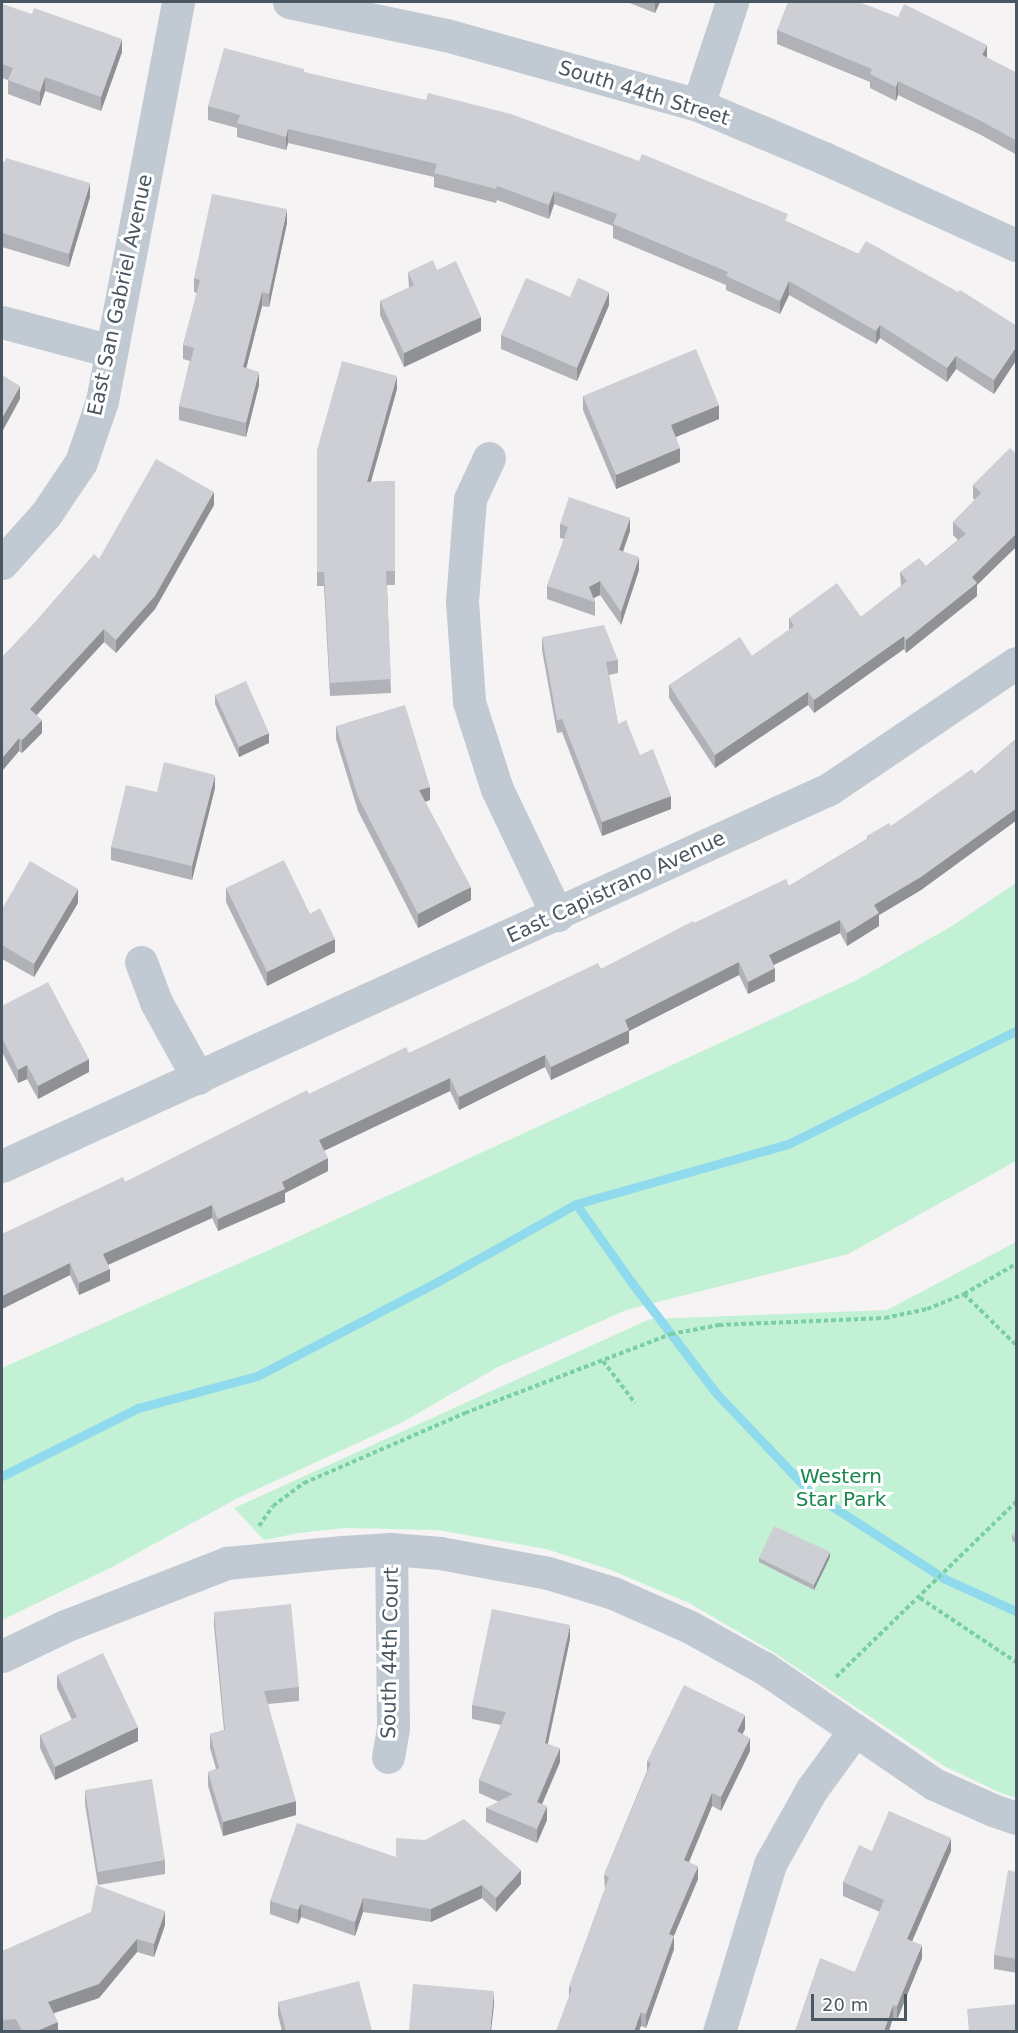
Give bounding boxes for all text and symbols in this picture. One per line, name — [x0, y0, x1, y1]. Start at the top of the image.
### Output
street label: South 44th Street — [556, 56, 732, 130]
street label: East San Gabriel Avenue — [83, 172, 157, 418]
street label: East Capistrano Avenue — [503, 826, 729, 948]
park label: Western Star Park — [796, 1464, 886, 1511]
street label: South 44th Court — [377, 1567, 403, 1739]
scale bar — [814, 1982, 910, 2020]
text: 20 m — [822, 1994, 868, 2015]

